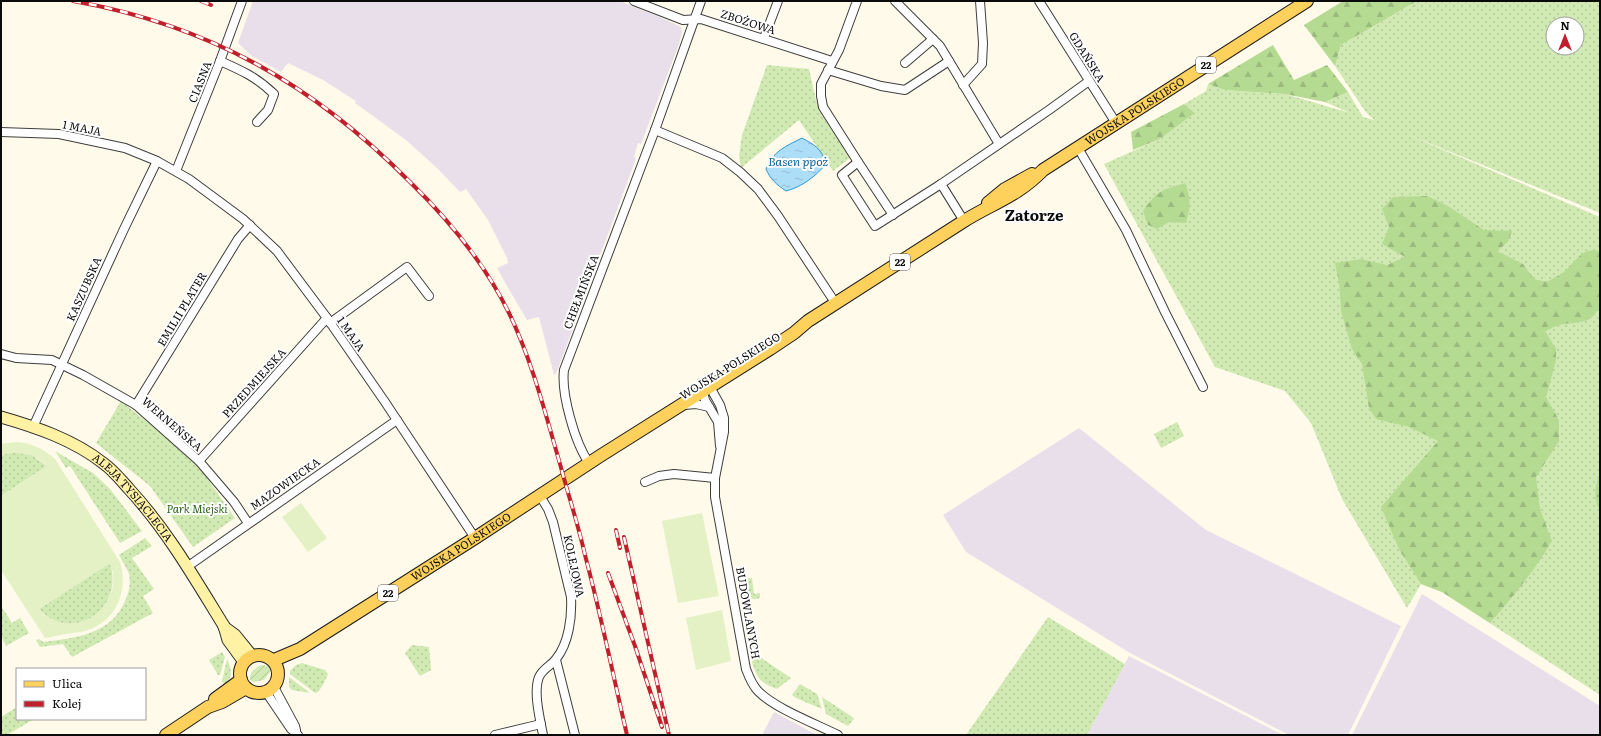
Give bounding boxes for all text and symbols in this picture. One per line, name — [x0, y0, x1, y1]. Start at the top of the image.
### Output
street label: ZBOŻOWA — [719, 5, 778, 37]
north arrow — [1545, 16, 1585, 56]
text: N — [1560, 17, 1570, 33]
street label: GDAŃSKA — [1066, 28, 1110, 85]
road number: 22 — [1196, 57, 1216, 73]
street label: CIASNA — [183, 58, 215, 105]
street label: WOJSKA POLSKIEGO — [1081, 72, 1187, 148]
street label: 1 MAJA — [61, 115, 103, 139]
water label: Basen ppoż — [768, 152, 828, 170]
district label: Zatorze — [1005, 203, 1064, 226]
street label: CHEŁMIŃSKA — [559, 252, 602, 331]
street label: KASZUBSKA — [62, 254, 104, 323]
road number: 22 — [890, 254, 910, 270]
street label: EMILII PLATER — [153, 268, 210, 349]
street label: 1 MAJA — [334, 313, 370, 354]
street label: WOJSKA POLSKIEGO — [676, 328, 783, 403]
street label: PRZEDMIEJSKA — [218, 344, 289, 421]
street label: WERNEŃSKA — [139, 392, 206, 454]
street label: ALEJA TYSIĄCLECIA — [89, 449, 177, 544]
street label: MAZOWIECKA — [246, 453, 323, 513]
park label: Park Miejski — [166, 500, 228, 516]
street label: WOJSKA POLSKIEGO — [407, 508, 514, 584]
street label: KOLEJOWA — [561, 533, 589, 598]
street label: BUDOWLANYCH — [733, 566, 765, 660]
road number: 22 — [378, 585, 398, 601]
legend — [16, 668, 146, 720]
text: Ulica — [52, 674, 83, 692]
text: Kolej — [52, 694, 82, 712]

